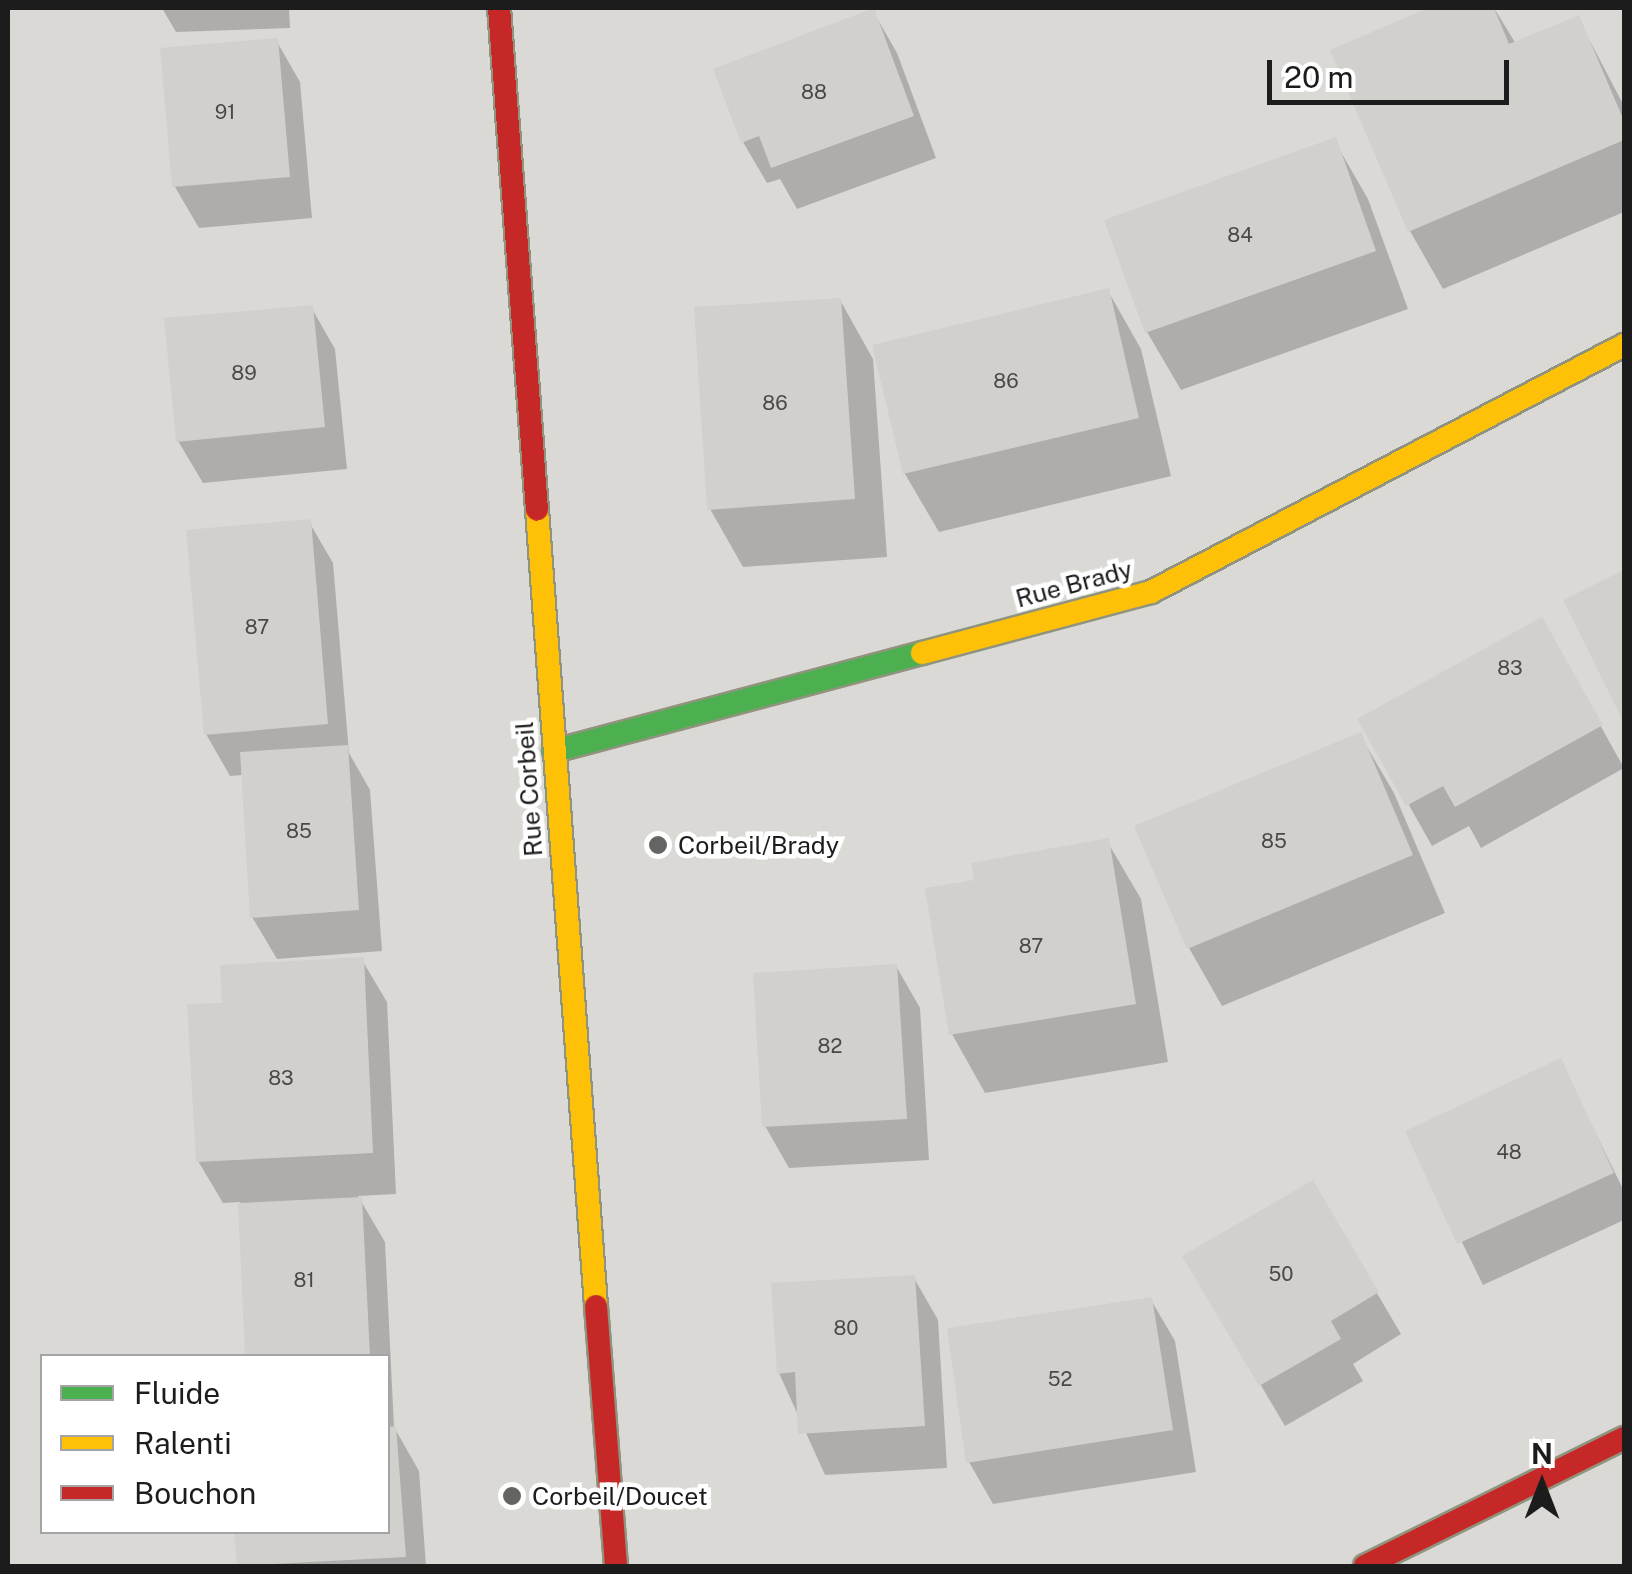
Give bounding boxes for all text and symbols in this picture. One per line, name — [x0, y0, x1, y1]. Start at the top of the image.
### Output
scale bar — [1272, 40, 1514, 102]
text: 20 m — [1284, 59, 1353, 95]
house number: 88 — [801, 80, 827, 104]
house number: 91 — [215, 100, 235, 124]
house number: 84 — [1227, 223, 1253, 247]
house number: 89 — [231, 361, 257, 385]
house number: 86 — [993, 369, 1019, 393]
house number: 86 — [762, 391, 788, 415]
street label: Rue Brady — [1012, 554, 1136, 614]
house number: 87 — [245, 615, 269, 639]
house number: 83 — [1497, 656, 1523, 680]
street label: Rue Corbeil — [509, 720, 549, 858]
house number: 85 — [286, 819, 312, 843]
house number: 85 — [1261, 829, 1287, 853]
place label: Corbeil/Brady — [678, 830, 839, 860]
marker: Corbeil/Brady — [647, 834, 669, 856]
house number: 87 — [1019, 934, 1043, 958]
house number: 82 — [818, 1034, 842, 1058]
house number: 83 — [268, 1066, 294, 1090]
house number: 48 — [1496, 1140, 1522, 1164]
house number: 50 — [1268, 1262, 1294, 1286]
house number: 81 — [293, 1268, 315, 1292]
house number: 80 — [833, 1316, 859, 1340]
legend — [40, 1354, 390, 1534]
house number: 52 — [1048, 1367, 1072, 1391]
text: Fluide — [134, 1375, 220, 1411]
text: Ralenti — [134, 1425, 232, 1461]
north arrow — [1492, 1434, 1592, 1534]
text: N — [1531, 1437, 1553, 1470]
text: Bouchon — [134, 1475, 256, 1511]
place label: Corbeil/Doucet — [532, 1481, 708, 1511]
marker: Corbeil/Doucet — [501, 1485, 523, 1507]

